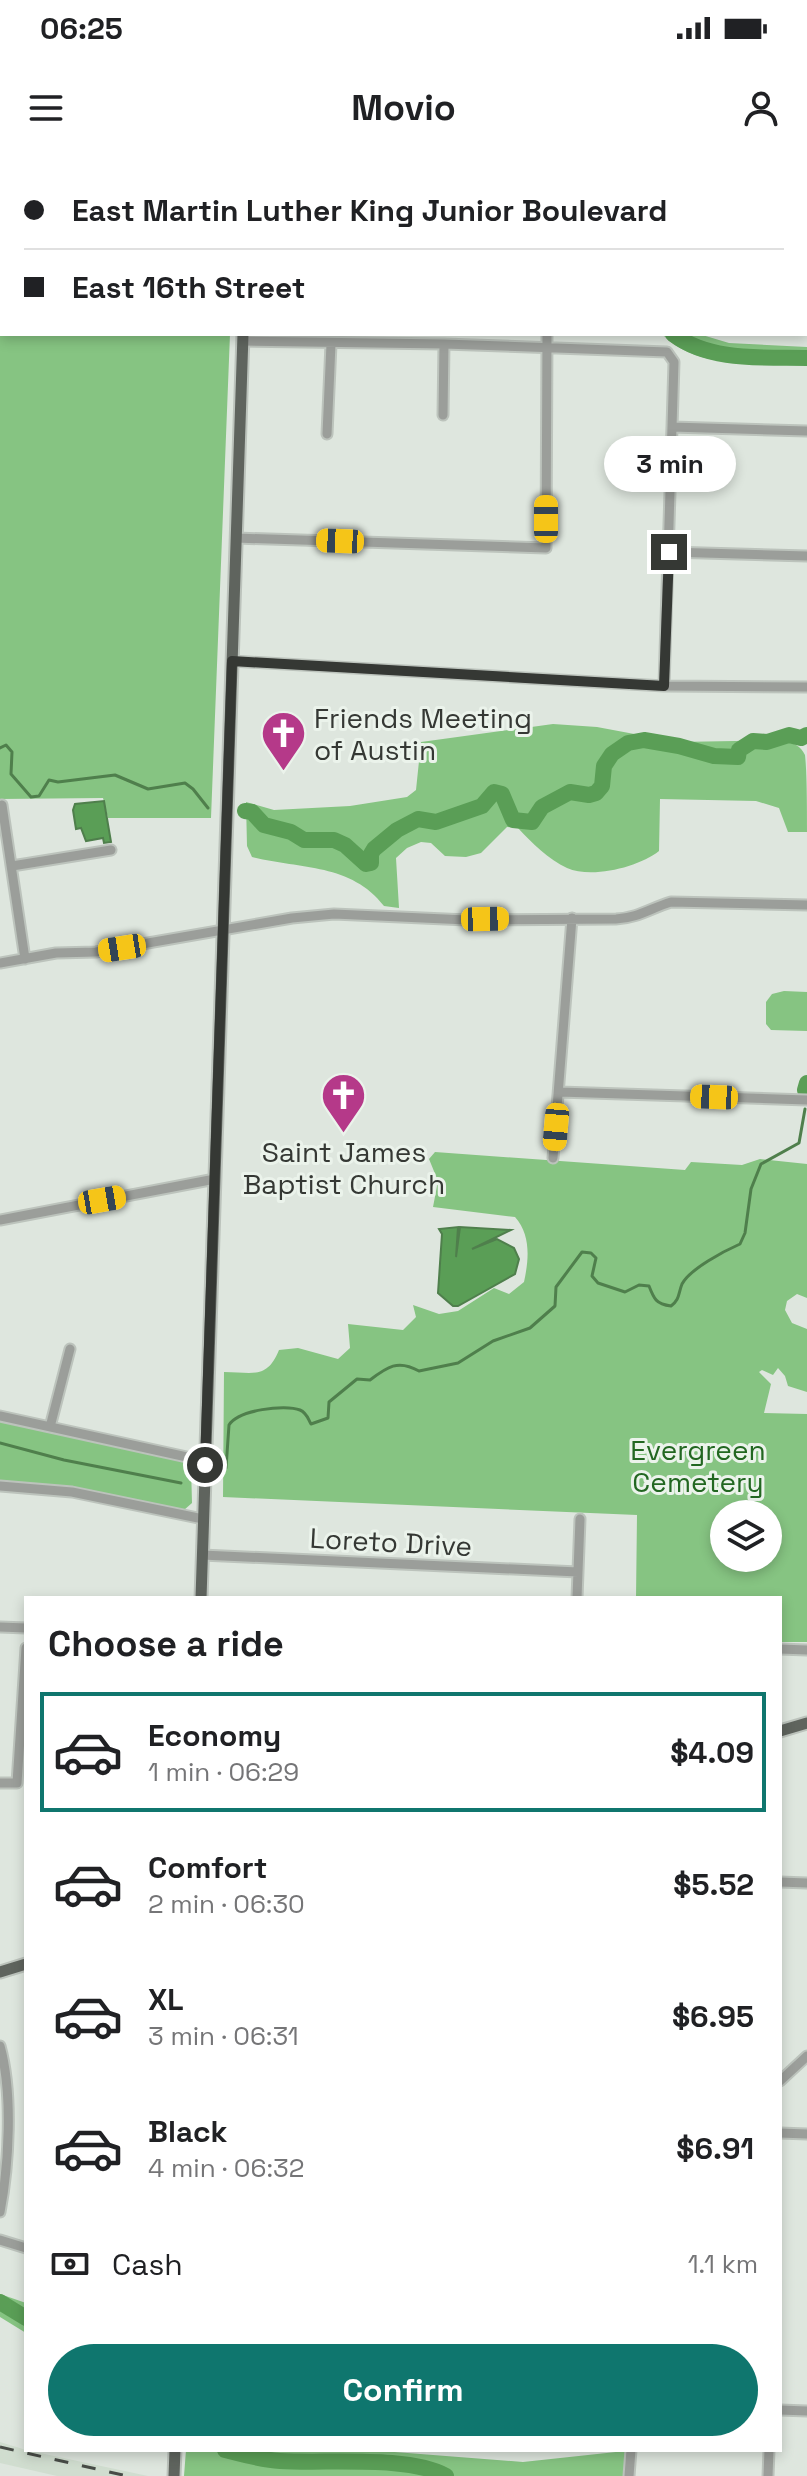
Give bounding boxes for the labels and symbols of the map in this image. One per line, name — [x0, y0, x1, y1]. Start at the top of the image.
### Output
callout: 3 min — [603, 436, 735, 492]
car — [534, 495, 558, 543]
car — [316, 528, 364, 554]
route end — [651, 534, 687, 570]
place label: Friends Meeting of Austin — [314, 700, 532, 768]
church icon: Friends Meeting of Austin — [259, 710, 307, 773]
car — [461, 907, 509, 931]
car — [96, 932, 148, 964]
church icon: Saint James Baptist Church — [320, 1071, 368, 1134]
car — [690, 1084, 738, 1110]
car — [542, 1102, 570, 1152]
place label: Saint James Baptist Church — [243, 1134, 445, 1202]
car — [76, 1184, 128, 1216]
park label: Evergreen Cemetery — [630, 1432, 766, 1500]
route start — [187, 1447, 223, 1483]
street label: Loreto Drive — [309, 1520, 473, 1564]

